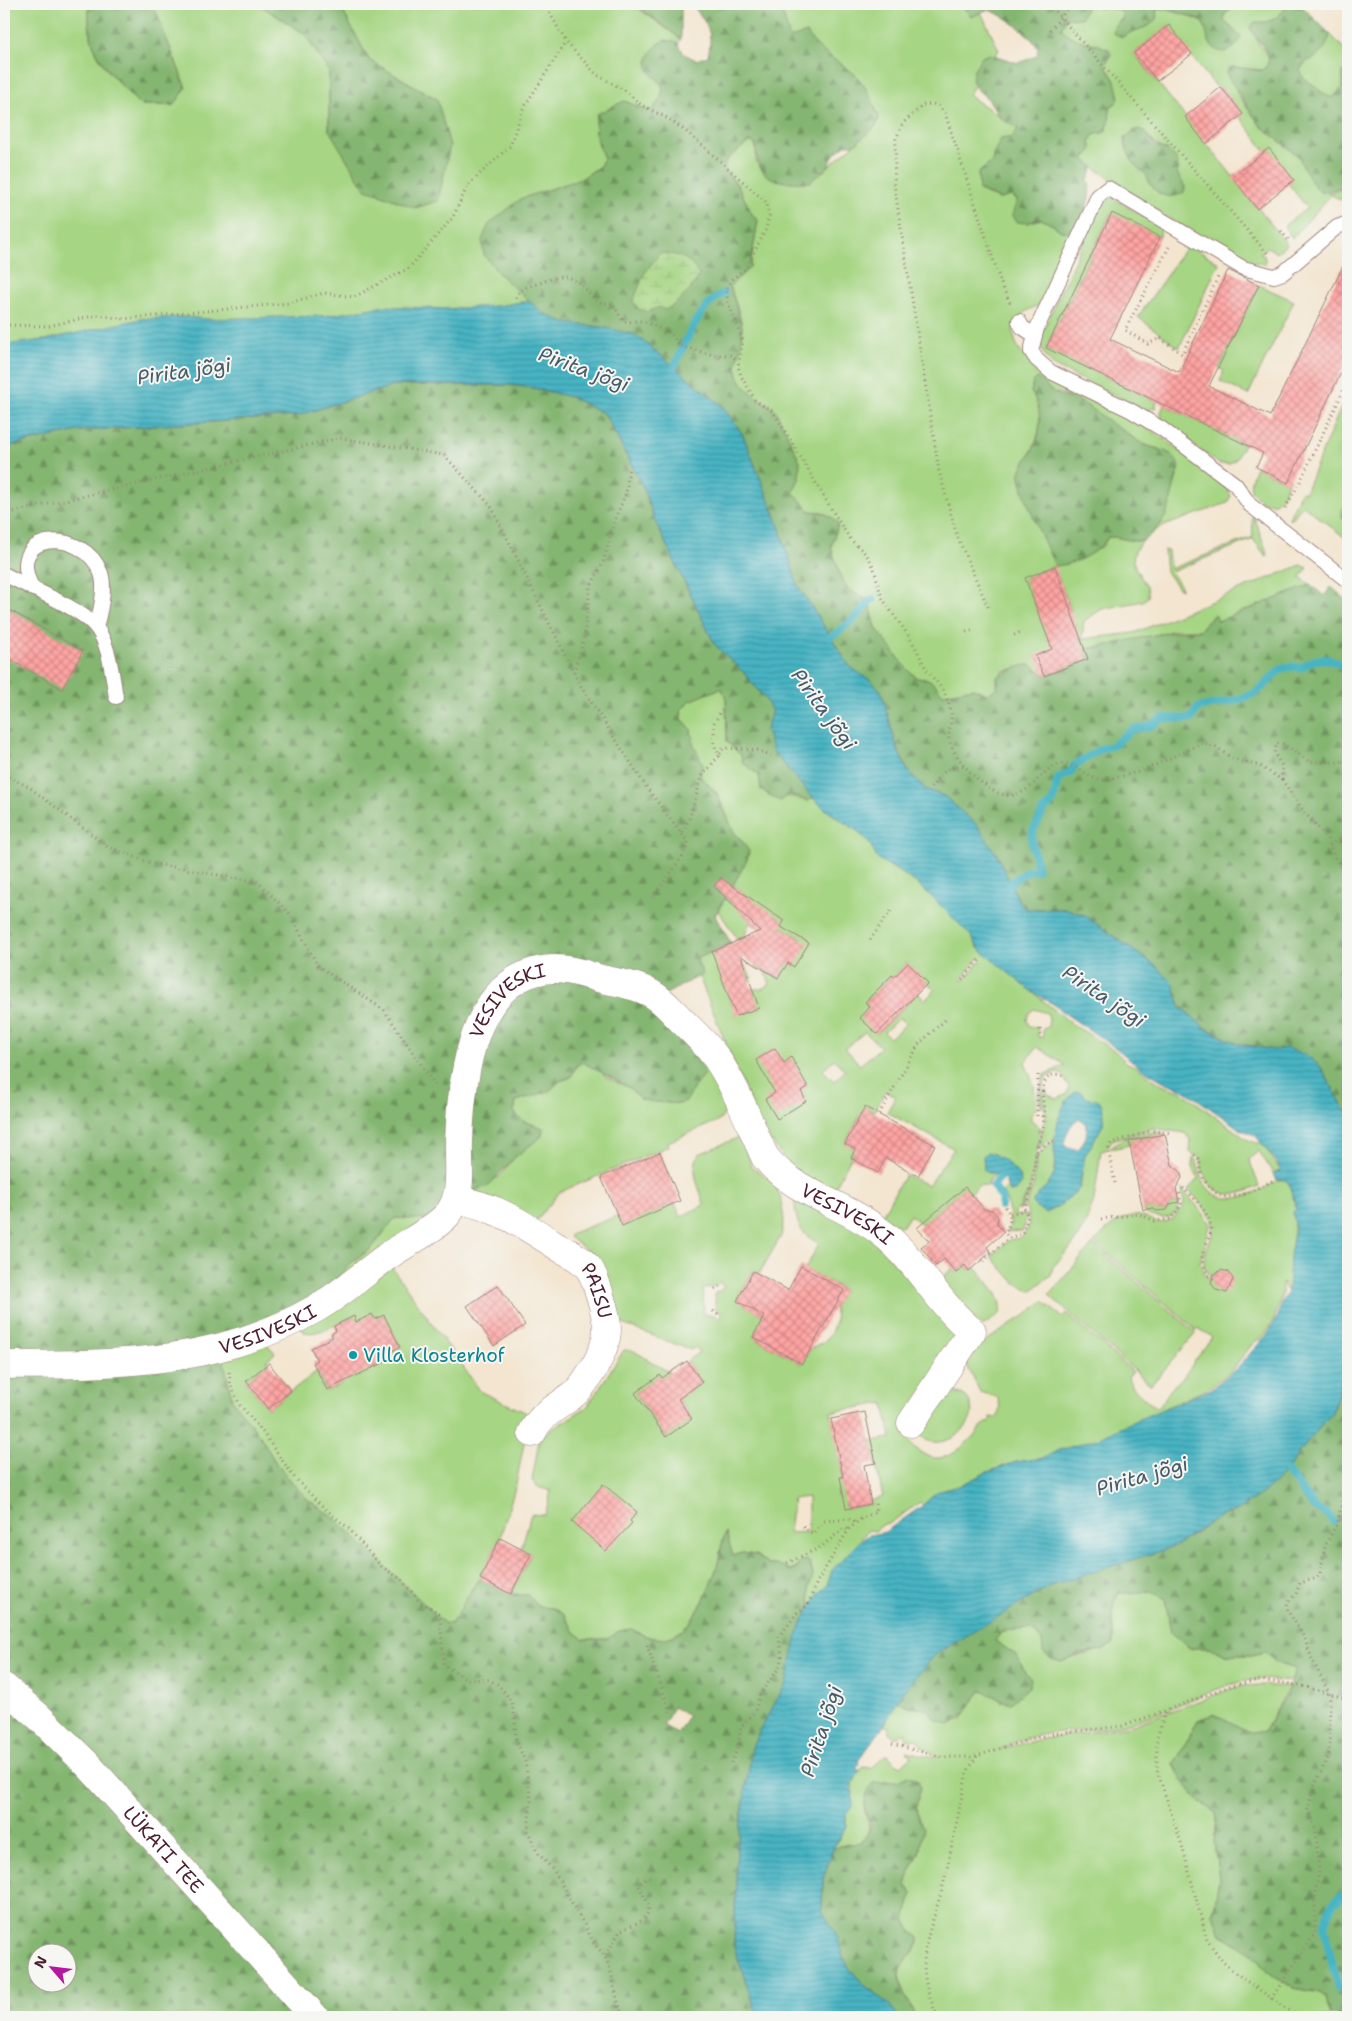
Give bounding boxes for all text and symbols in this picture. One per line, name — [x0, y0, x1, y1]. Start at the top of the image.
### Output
water label: Pirita jõgi — [535, 341, 633, 397]
water label: Pirita jõgi — [135, 352, 233, 390]
water label: Pirita jõgi — [786, 663, 862, 755]
street label: VESIVESKI — [463, 957, 548, 1042]
water label: Pirita jõgi — [1058, 959, 1151, 1033]
street label: VESIVESKI — [796, 1177, 899, 1250]
street label: PAISU — [576, 1257, 618, 1321]
street label: VESIVESKI — [216, 1298, 321, 1360]
place label: Villa Klosterhof — [363, 1343, 506, 1368]
marker: Villa Klosterhof — [347, 1349, 359, 1361]
water label: Pirita jõgi — [1093, 1450, 1191, 1501]
water label: Pirita jõgi — [794, 1682, 848, 1780]
street label: LÜKATI TEE — [118, 1800, 210, 1898]
north arrow — [28, 1944, 78, 1994]
text: N — [30, 1953, 51, 1971]

